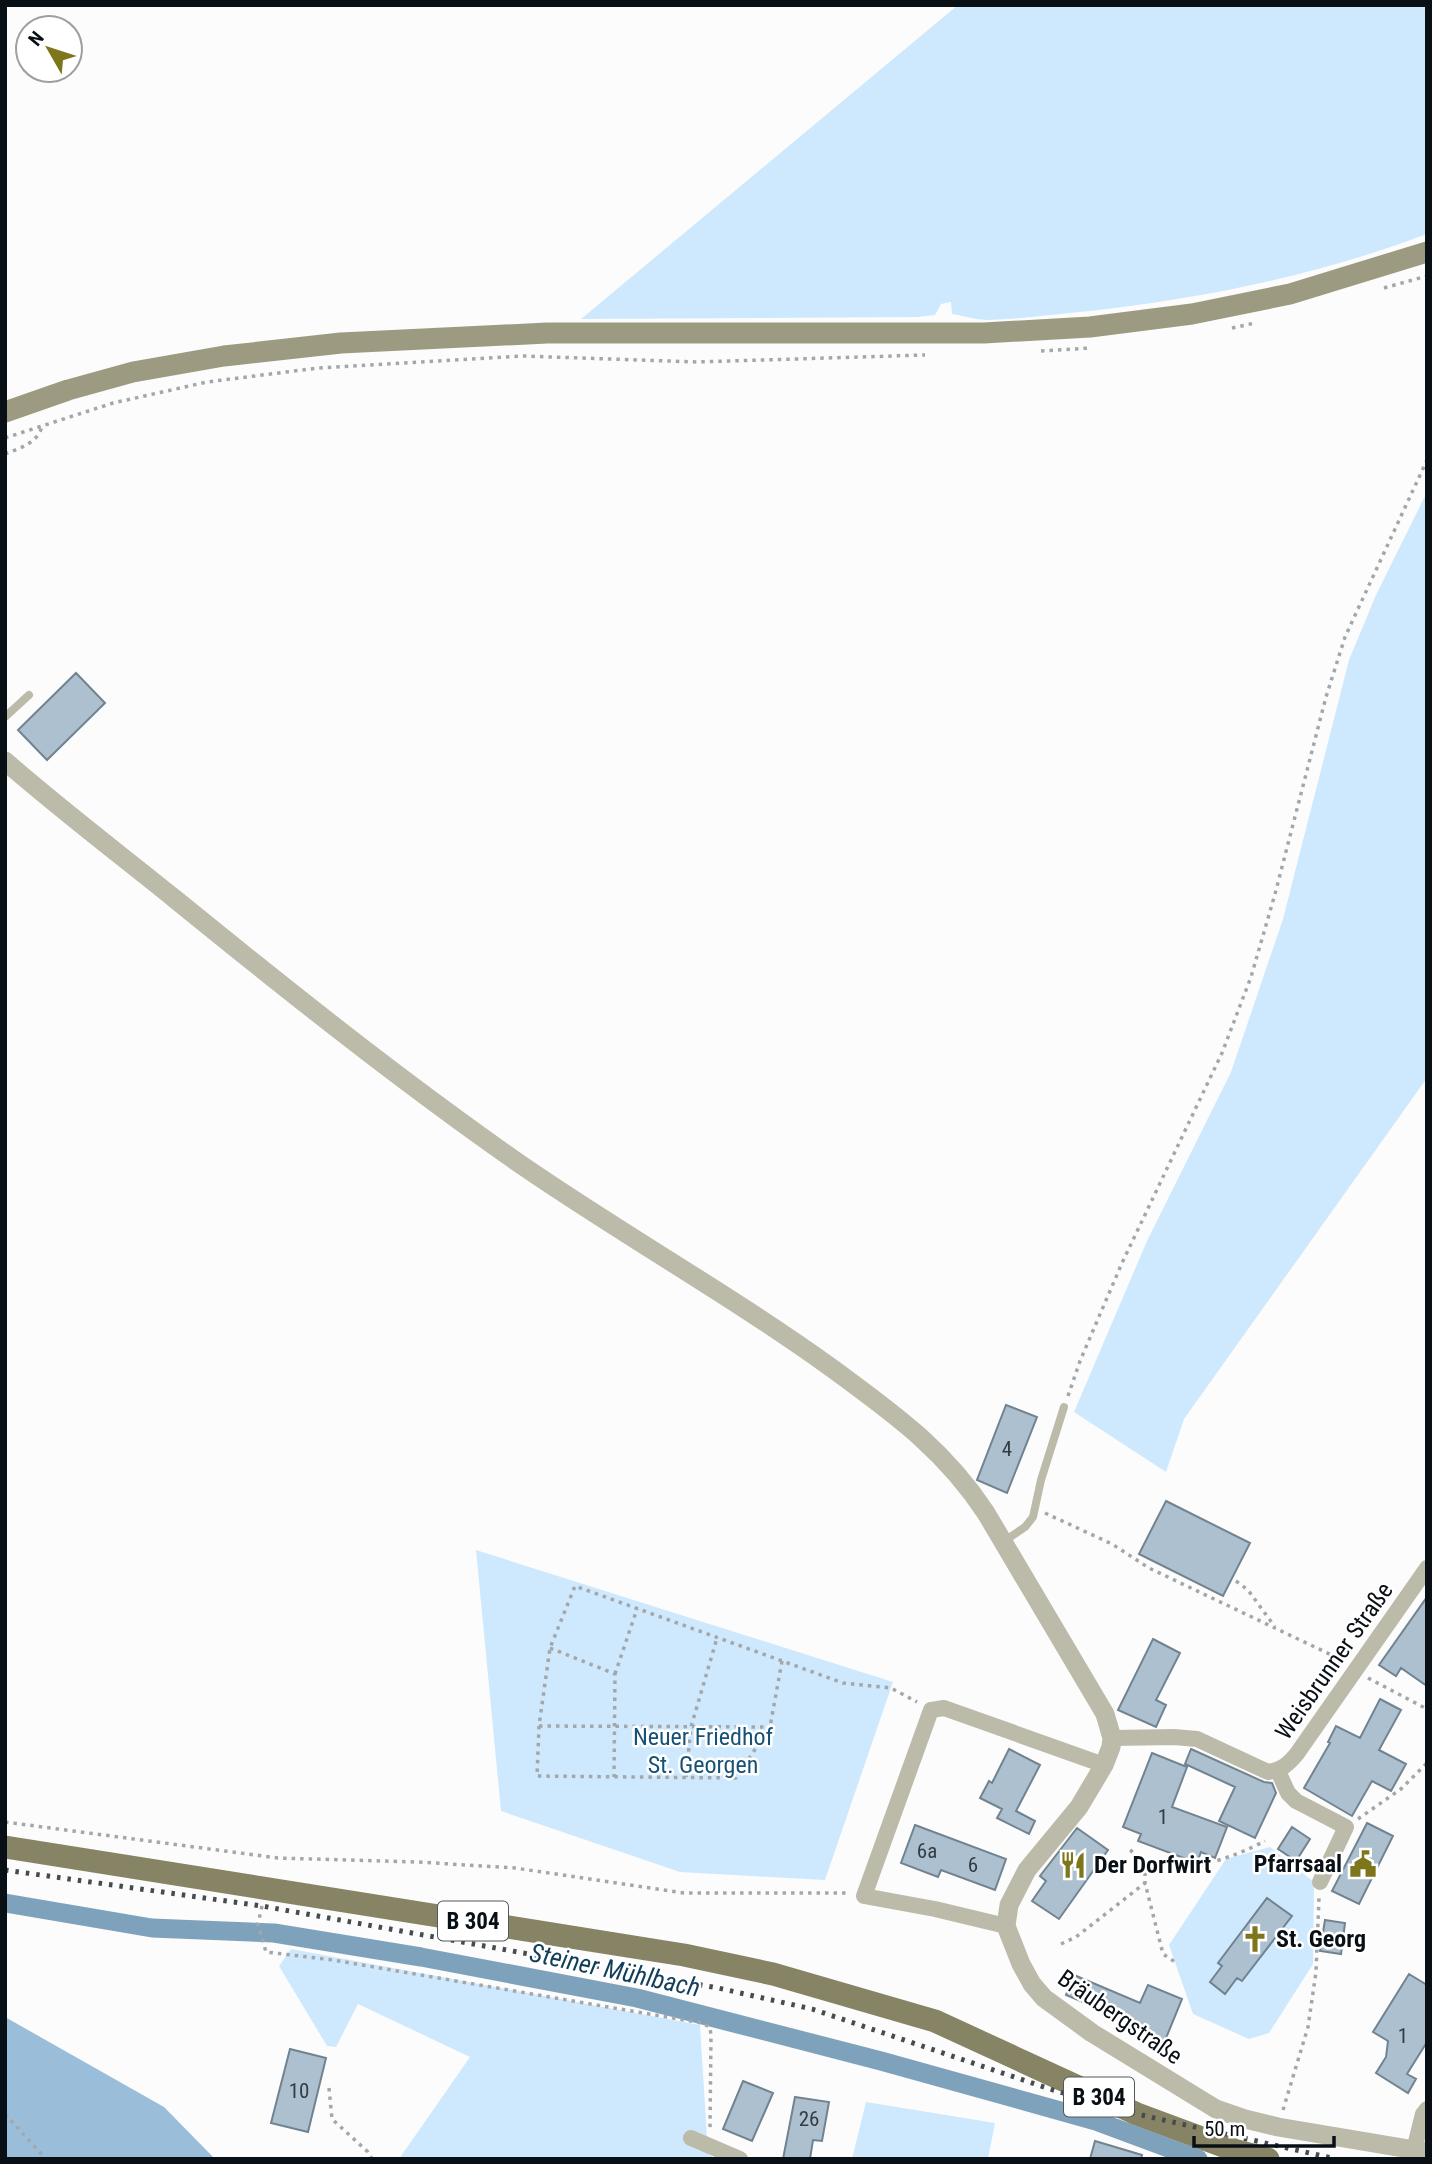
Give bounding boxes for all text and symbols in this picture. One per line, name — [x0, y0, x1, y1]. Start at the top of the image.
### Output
north arrow — [14, 14, 84, 84]
text: N — [24, 27, 49, 50]
house number: 4 — [1002, 1437, 1012, 1461]
street label: Weisbrunner Straße — [1269, 1577, 1399, 1745]
park label: Neuer Friedhof St. Georgen — [633, 1723, 774, 1779]
house number: 1 — [1158, 1805, 1168, 1829]
house number: 6a — [917, 1839, 937, 1863]
public building icon: Pfarrsaal — [1348, 1849, 1378, 1879]
restaurant icon: Der Dorfwirt — [1058, 1850, 1088, 1880]
place label: Pfarrsaal — [1254, 1850, 1342, 1878]
place label: Der Dorfwirt — [1094, 1851, 1211, 1879]
house number: 6 — [968, 1853, 978, 1877]
road number: B 304 — [438, 1902, 508, 1940]
church icon: St. Georg — [1240, 1924, 1270, 1954]
place label: St. Georg — [1276, 1925, 1366, 1953]
water label: Steiner Mühlbach — [527, 1937, 703, 2003]
street label: Bräubergstraße — [1052, 1964, 1188, 2070]
house number: 1 — [1398, 2024, 1408, 2048]
road number: B 304 — [1064, 2078, 1134, 2116]
house number: 10 — [289, 2079, 309, 2103]
scale bar — [1194, 2104, 1334, 2148]
house number: 26 — [799, 2107, 819, 2131]
text: 50 m — [1204, 2117, 1245, 2141]

